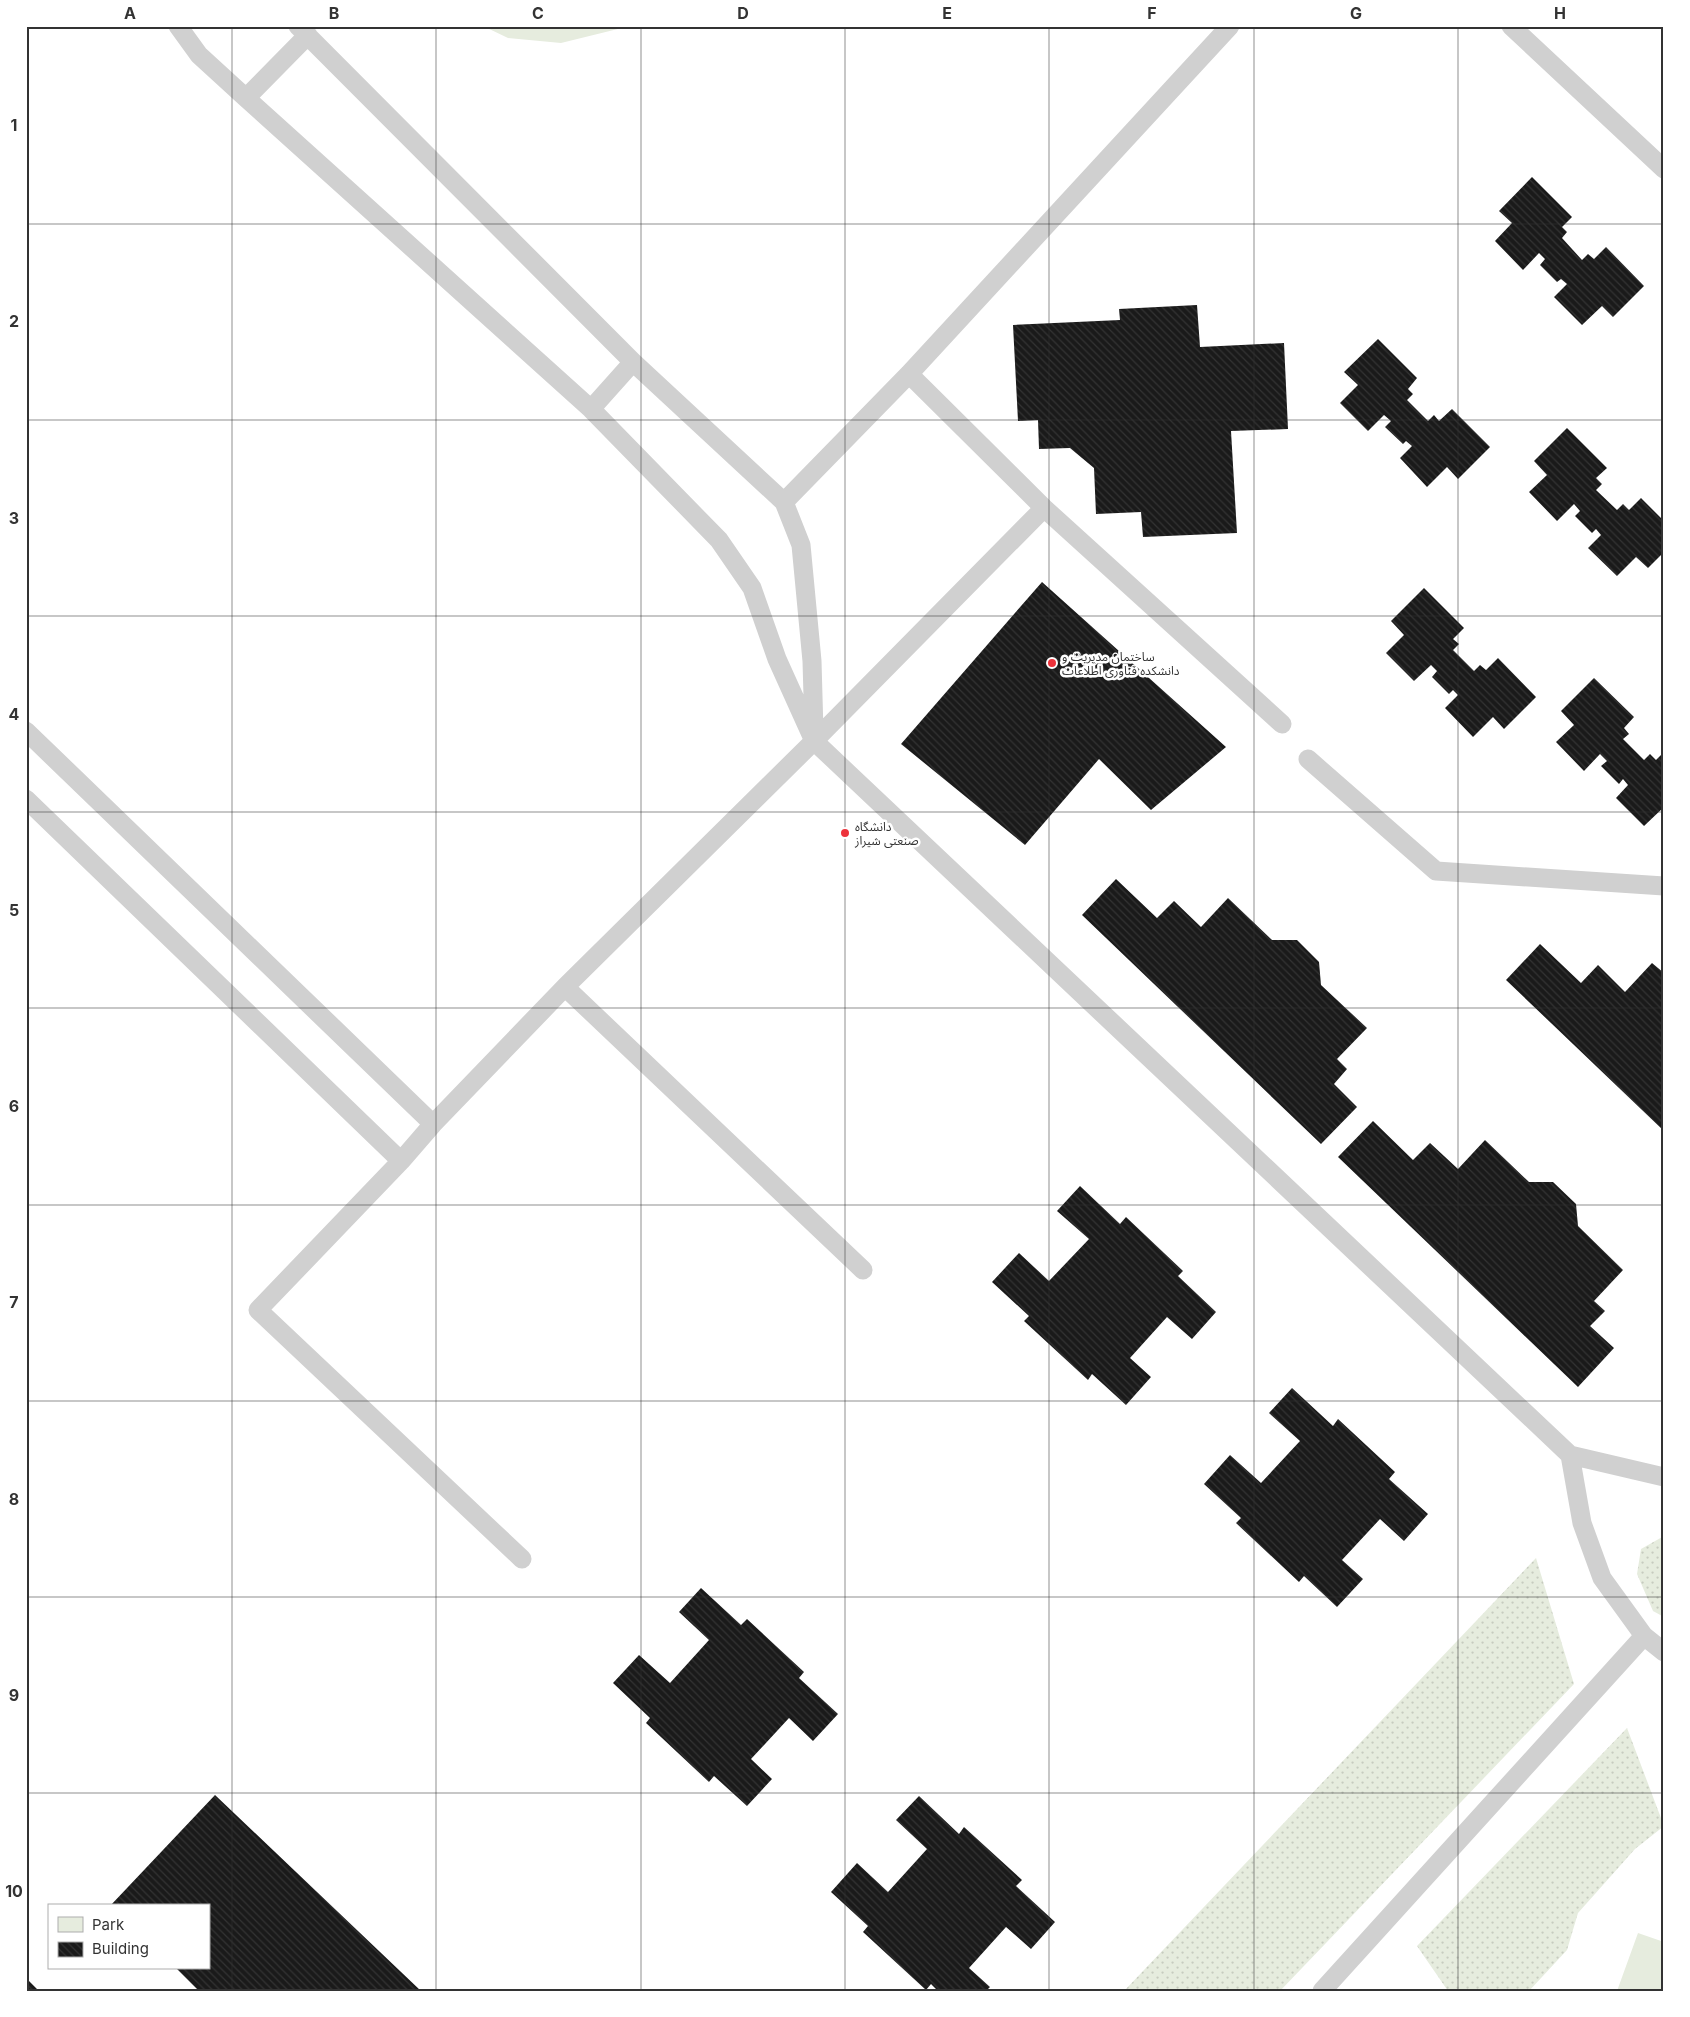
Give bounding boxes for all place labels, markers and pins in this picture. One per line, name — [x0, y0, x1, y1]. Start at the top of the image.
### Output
place label: ساختمان مدیریت و دانشکده فناوری اطلاعات — [1062, 649, 1180, 678]
marker: ساختمان مدیریت و دانشکده فناوری اطلاعات — [1046, 657, 1058, 669]
place label: دانشگاه صنعتی شیراز — [854, 819, 919, 848]
marker: دانشگاه صنعتی شیراز — [839, 827, 851, 839]

